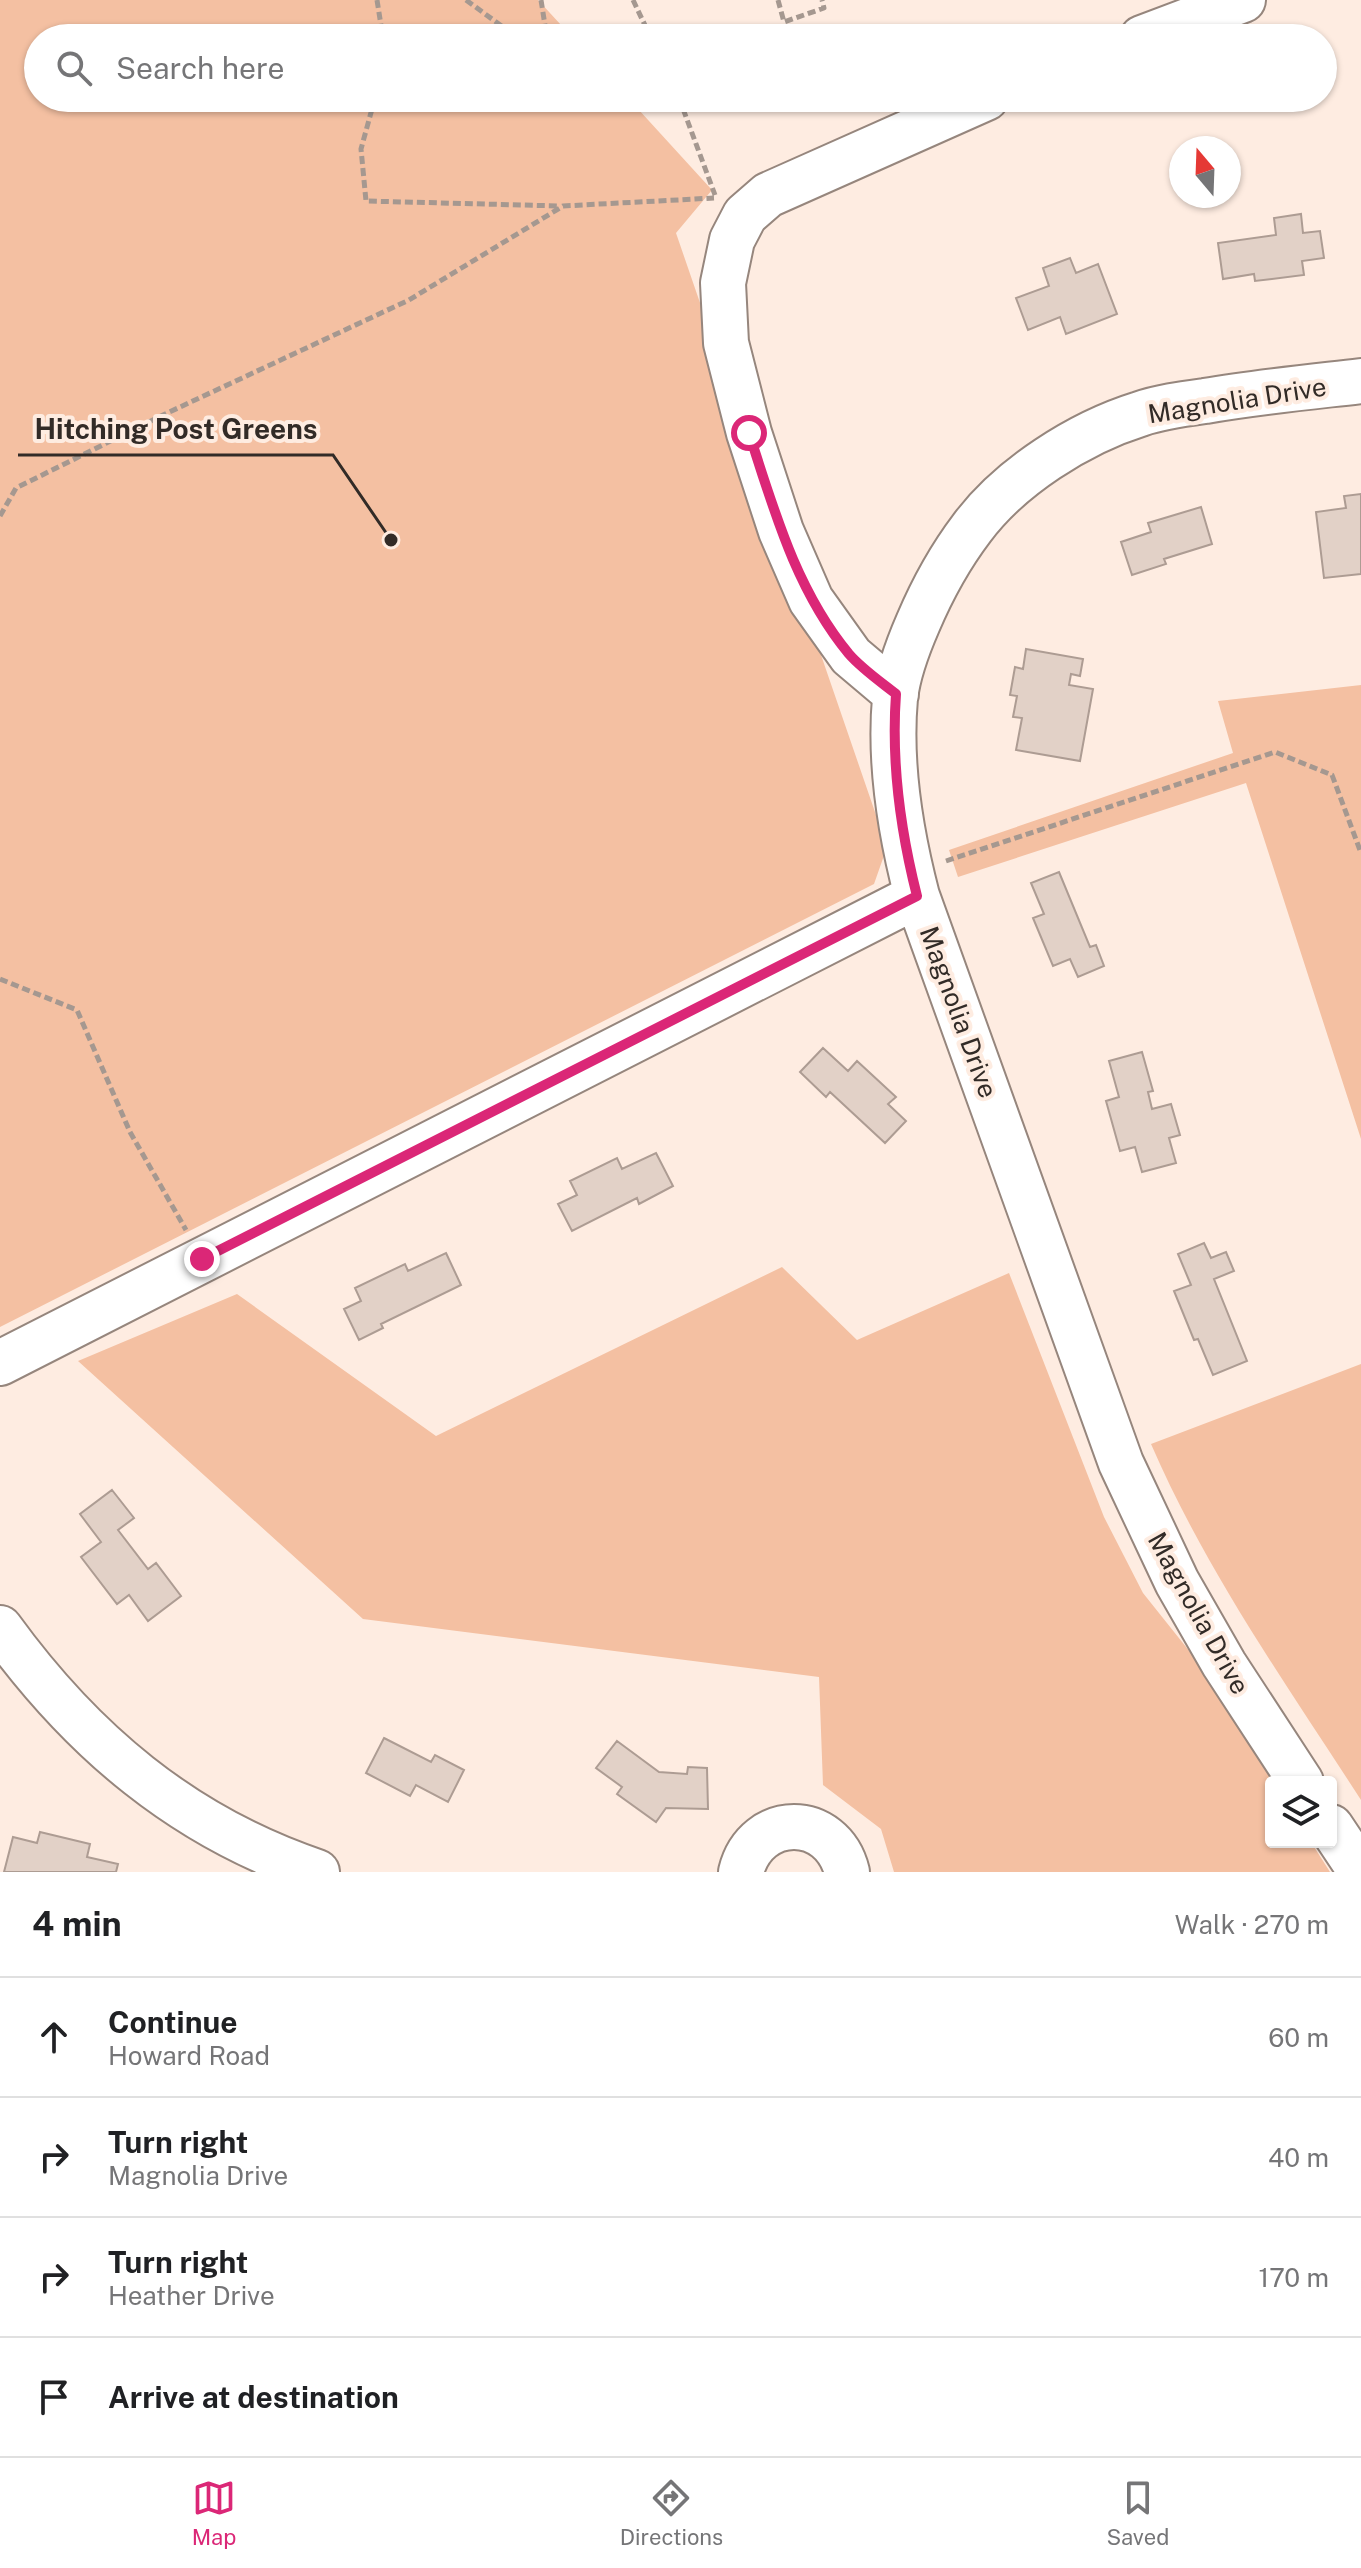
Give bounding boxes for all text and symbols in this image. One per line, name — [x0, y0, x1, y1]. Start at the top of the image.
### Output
search box — [24, 24, 1337, 112]
icon: search — [52, 46, 96, 90]
text: Search here — [116, 50, 284, 86]
north arrow — [1169, 136, 1241, 208]
street label: Magnolia Drive — [1146, 371, 1328, 429]
callout: Hitching Post Greens — [18, 403, 333, 455]
text: Hitching Post Greens — [35, 412, 317, 445]
route start — [731, 415, 767, 451]
street label: Magnolia Drive — [914, 922, 1004, 1102]
route end — [184, 1241, 220, 1277]
street label: Magnolia Drive — [1142, 1527, 1256, 1699]
map controls — [1265, 1776, 1337, 1848]
button: layers — [1265, 1776, 1337, 1848]
text: 4 min — [32, 1904, 122, 1944]
text: Walk · 270 m — [1175, 1909, 1329, 1940]
text: Continue — [108, 2004, 238, 2040]
icon: ahead — [32, 2015, 76, 2059]
text: 60 m — [1268, 2022, 1329, 2053]
text: Howard Road — [108, 2040, 270, 2071]
text: Turn right — [108, 2124, 248, 2160]
icon: right — [32, 2135, 76, 2179]
text: 40 m — [1268, 2142, 1329, 2173]
text: Magnolia Drive — [108, 2160, 288, 2191]
text: Turn right — [108, 2244, 248, 2280]
icon: right — [32, 2255, 76, 2299]
text: 170 m — [1259, 2262, 1329, 2293]
text: Heather Drive — [108, 2280, 275, 2311]
icon: arrive — [32, 2375, 76, 2419]
text: Arrive at destination — [108, 2379, 399, 2415]
tab: Map — [192, 2476, 236, 2550]
tab: Directions — [620, 2476, 723, 2550]
tab: Saved — [1106, 2476, 1169, 2550]

